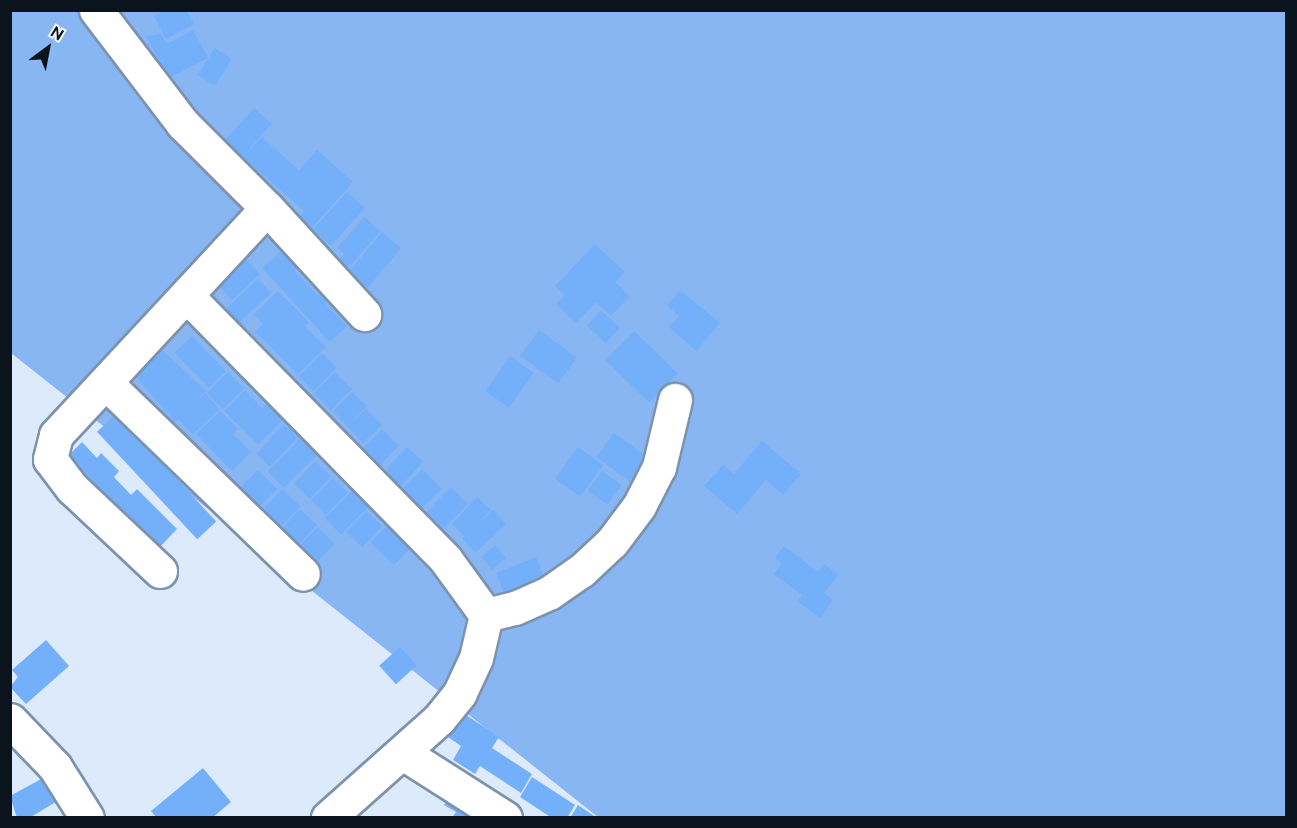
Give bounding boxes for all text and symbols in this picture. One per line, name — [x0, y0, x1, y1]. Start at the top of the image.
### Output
north arrow — [18, 18, 78, 78]
text: N — [48, 22, 67, 44]

